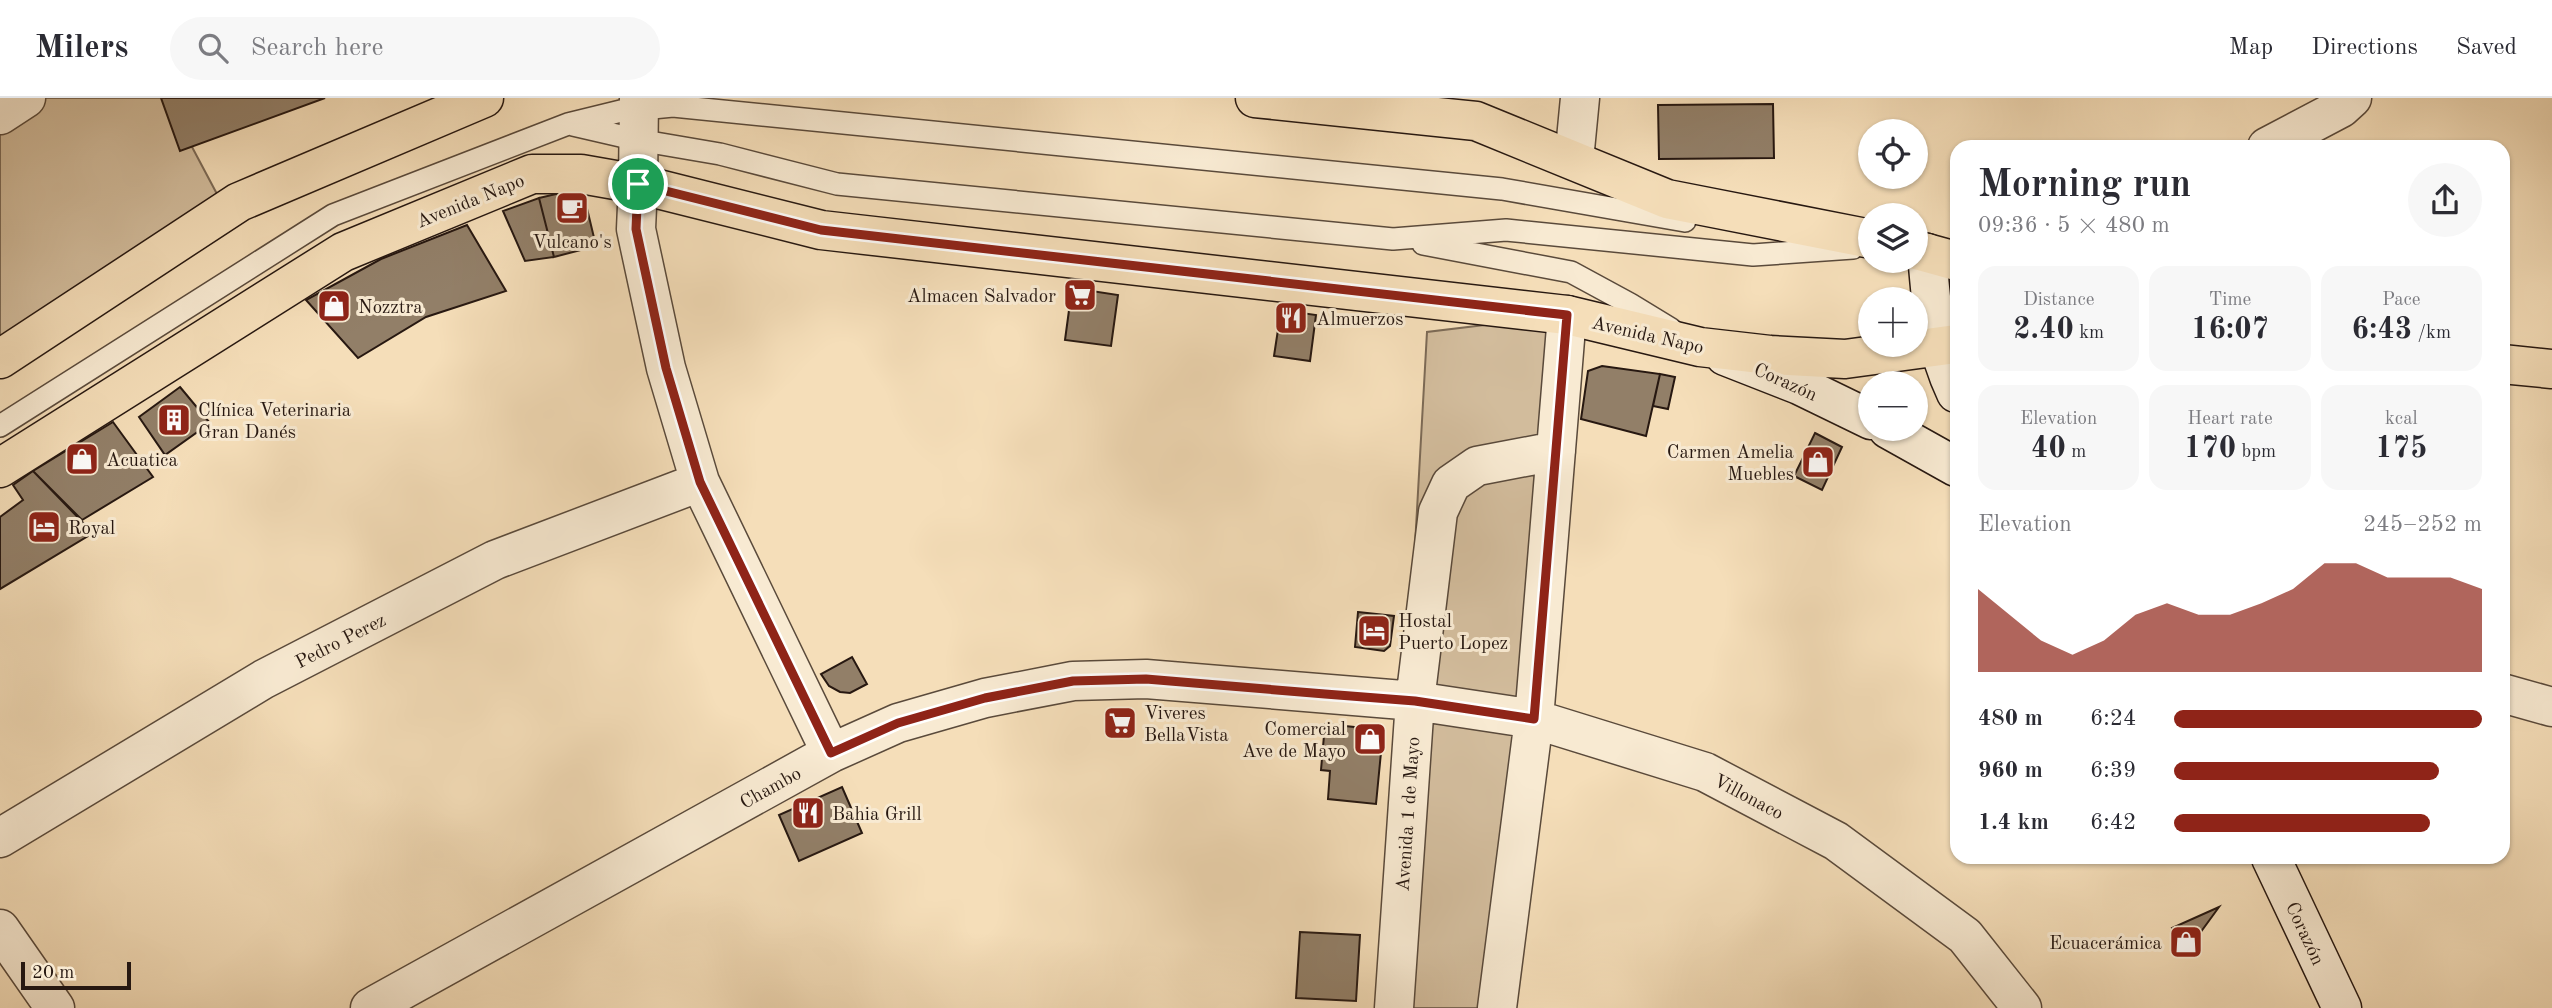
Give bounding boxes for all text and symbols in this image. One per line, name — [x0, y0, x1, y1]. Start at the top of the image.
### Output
search box — [170, 17, 660, 80]
icon: search — [194, 29, 232, 67]
text: Milers — [35, 32, 128, 65]
text: Search here — [250, 35, 383, 61]
text: Map — [2229, 36, 2273, 60]
text: Directions — [2311, 36, 2418, 60]
text: Saved — [2456, 36, 2517, 60]
map controls — [1858, 119, 1928, 441]
button: locate — [1858, 119, 1928, 189]
pin — [608, 154, 668, 214]
button: share — [2408, 163, 2482, 237]
icon: arrive — [619, 165, 657, 203]
text: Morning run — [1978, 167, 2191, 205]
street label: Avenida Napo — [414, 172, 528, 233]
cafe icon: Vulcano's — [553, 189, 591, 227]
button: layers — [1858, 203, 1928, 273]
text: 09:36 · 5 × 480 m — [1978, 214, 2170, 237]
place label: Vulcano's — [532, 234, 612, 253]
supermarket icon: Almacen Salvador — [1061, 276, 1099, 314]
shop icon: Nozztra — [315, 287, 353, 325]
button: + — [1858, 287, 1928, 357]
place label: Almacen Salvador — [907, 288, 1056, 307]
text: Distance — [2023, 291, 2094, 310]
text: Time — [2209, 291, 2251, 310]
text: Pace — [2382, 291, 2421, 310]
place label: Nozztra — [358, 299, 423, 318]
restaurant icon: Almuerzos — [1272, 299, 1310, 337]
place label: Almuerzos — [1316, 311, 1403, 330]
street label: Avenida Napo — [1590, 314, 1705, 359]
text: 2.40 — [2013, 315, 2074, 345]
text: 16:07 — [2191, 315, 2269, 345]
text: 6:43 — [2352, 315, 2412, 345]
text: km — [2074, 324, 2104, 343]
text: /km — [2412, 324, 2451, 343]
street label: Corazón — [1750, 361, 1820, 406]
button: − — [1858, 371, 1928, 441]
building icon: Clínica Veterinaria Gran Danés — [155, 401, 193, 439]
place label: Clínica Veterinaria Gran Danés — [198, 402, 352, 443]
text: Elevation — [2020, 410, 2097, 429]
text: Heart rate — [2187, 410, 2273, 429]
text: kcal — [2385, 410, 2418, 429]
text: 40 — [2031, 434, 2066, 464]
text: 170 — [2184, 434, 2236, 464]
text: 175 — [2375, 434, 2427, 464]
shop icon: Acuatica — [63, 440, 101, 478]
shop icon: Carmen Amelia Muebles — [1799, 443, 1837, 481]
text: m — [2066, 443, 2086, 462]
text: bpm — [2236, 443, 2276, 462]
place label: Carmen Amelia Muebles — [1667, 444, 1795, 485]
place label: Acuatica — [106, 452, 178, 471]
hotel icon: Royal — [25, 508, 63, 546]
text: Elevation — [1978, 513, 2072, 536]
text: 245–252 m — [2363, 513, 2482, 536]
place label: Royal — [68, 520, 115, 539]
street label: Pedro Perez — [293, 611, 389, 673]
hotel icon: Hostal Puerto Lopez — [1355, 612, 1393, 650]
place label: Hostal Puerto Lopez — [1398, 613, 1508, 654]
supermarket icon: Viveres BellaVista — [1101, 704, 1139, 742]
place label: Viveres BellaVista — [1144, 705, 1229, 746]
text: 480 m — [1978, 707, 2043, 730]
text: 6:24 — [2090, 707, 2136, 730]
shop icon: Comercial Ave de Mayo — [1351, 720, 1389, 758]
place label: Comercial Ave de Mayo — [1242, 721, 1346, 762]
street label: Avenida 1 de Mayo — [1395, 736, 1424, 892]
text: 960 m — [1978, 759, 2043, 782]
text: 6:39 — [2090, 759, 2136, 782]
street label: Chambo — [737, 765, 805, 814]
street label: Villonaco — [1710, 772, 1786, 824]
restaurant icon: Bahia Grill — [789, 794, 827, 832]
place label: Bahia Grill — [832, 806, 922, 825]
text: 1.4 km — [1978, 811, 2049, 834]
text: 6:42 — [2090, 811, 2136, 834]
street label: Corazón — [2281, 900, 2327, 969]
shop icon: Ecuacerámica — [2167, 923, 2205, 961]
place label: Ecuacerámica — [2049, 935, 2163, 954]
scale bar — [21, 959, 131, 991]
text: 20 m — [32, 964, 74, 983]

